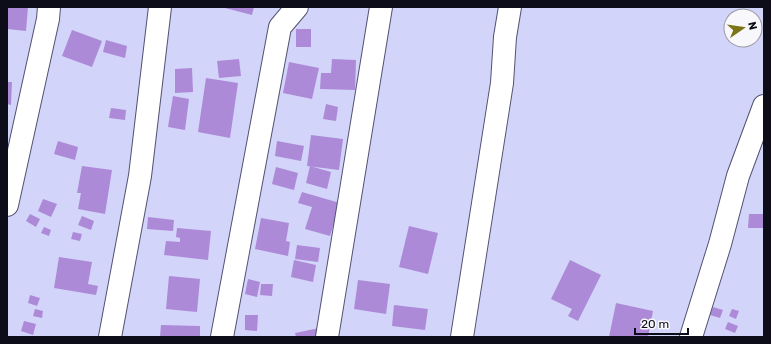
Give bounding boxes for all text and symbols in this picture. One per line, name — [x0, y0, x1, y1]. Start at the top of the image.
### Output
north arrow — [723, 8, 763, 48]
text: N — [745, 21, 759, 31]
scale bar — [635, 310, 688, 336]
text: 20 m — [641, 317, 669, 331]

